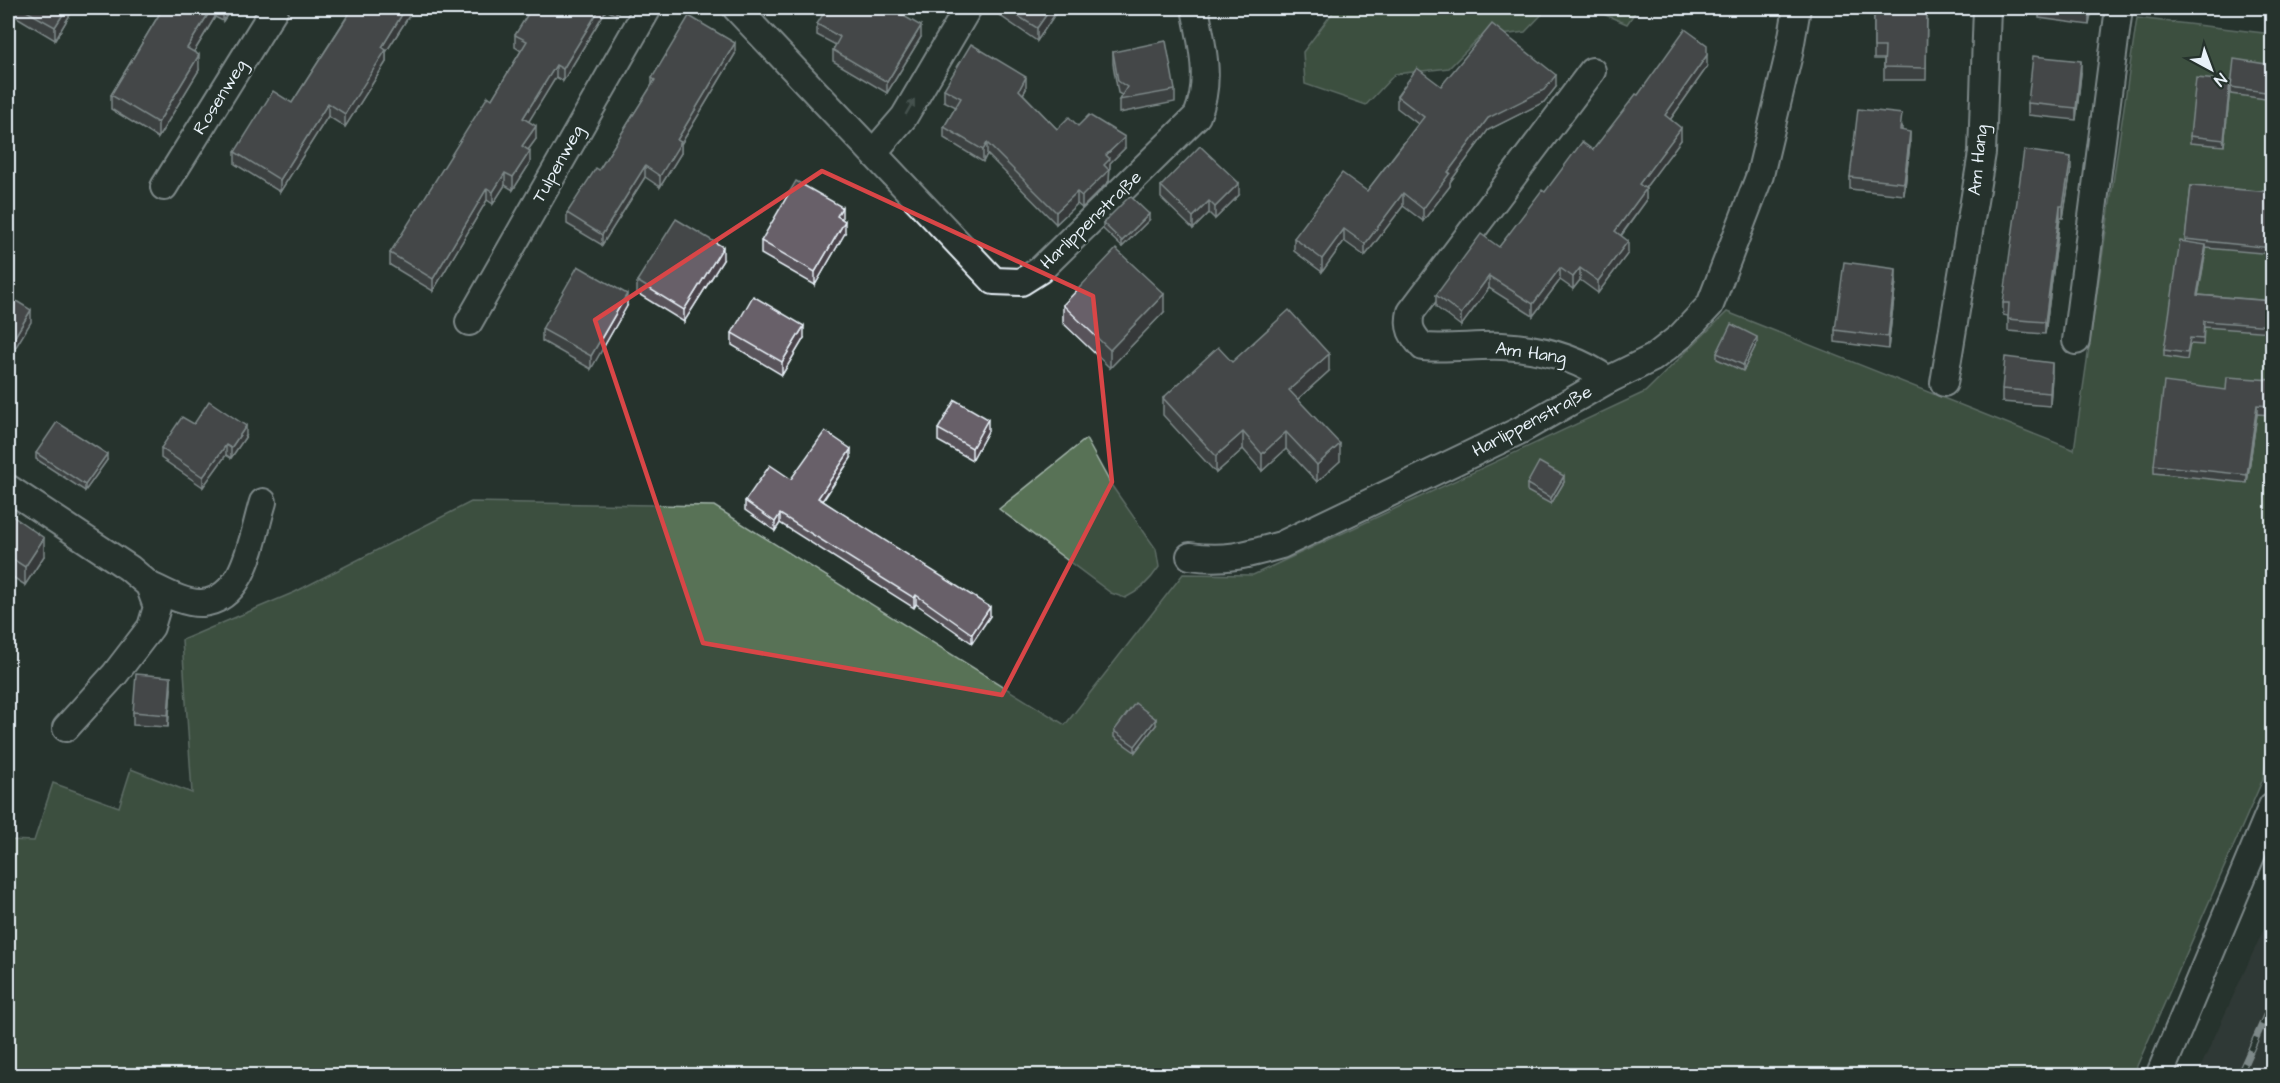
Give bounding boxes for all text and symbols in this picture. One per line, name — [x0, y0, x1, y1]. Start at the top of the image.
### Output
north arrow — [2181, 39, 2241, 99]
street label: Rosenweg — [187, 55, 254, 140]
text: N — [2209, 68, 2231, 91]
one-way arrow — [905, 98, 915, 115]
street label: Tulpenweg — [526, 121, 591, 208]
street label: Am Hang — [1962, 123, 1995, 197]
street label: Harlippenstraße — [1035, 165, 1147, 275]
street label: Am Hang — [1494, 336, 1568, 371]
street label: Harlippenstraße — [1468, 379, 1596, 463]

